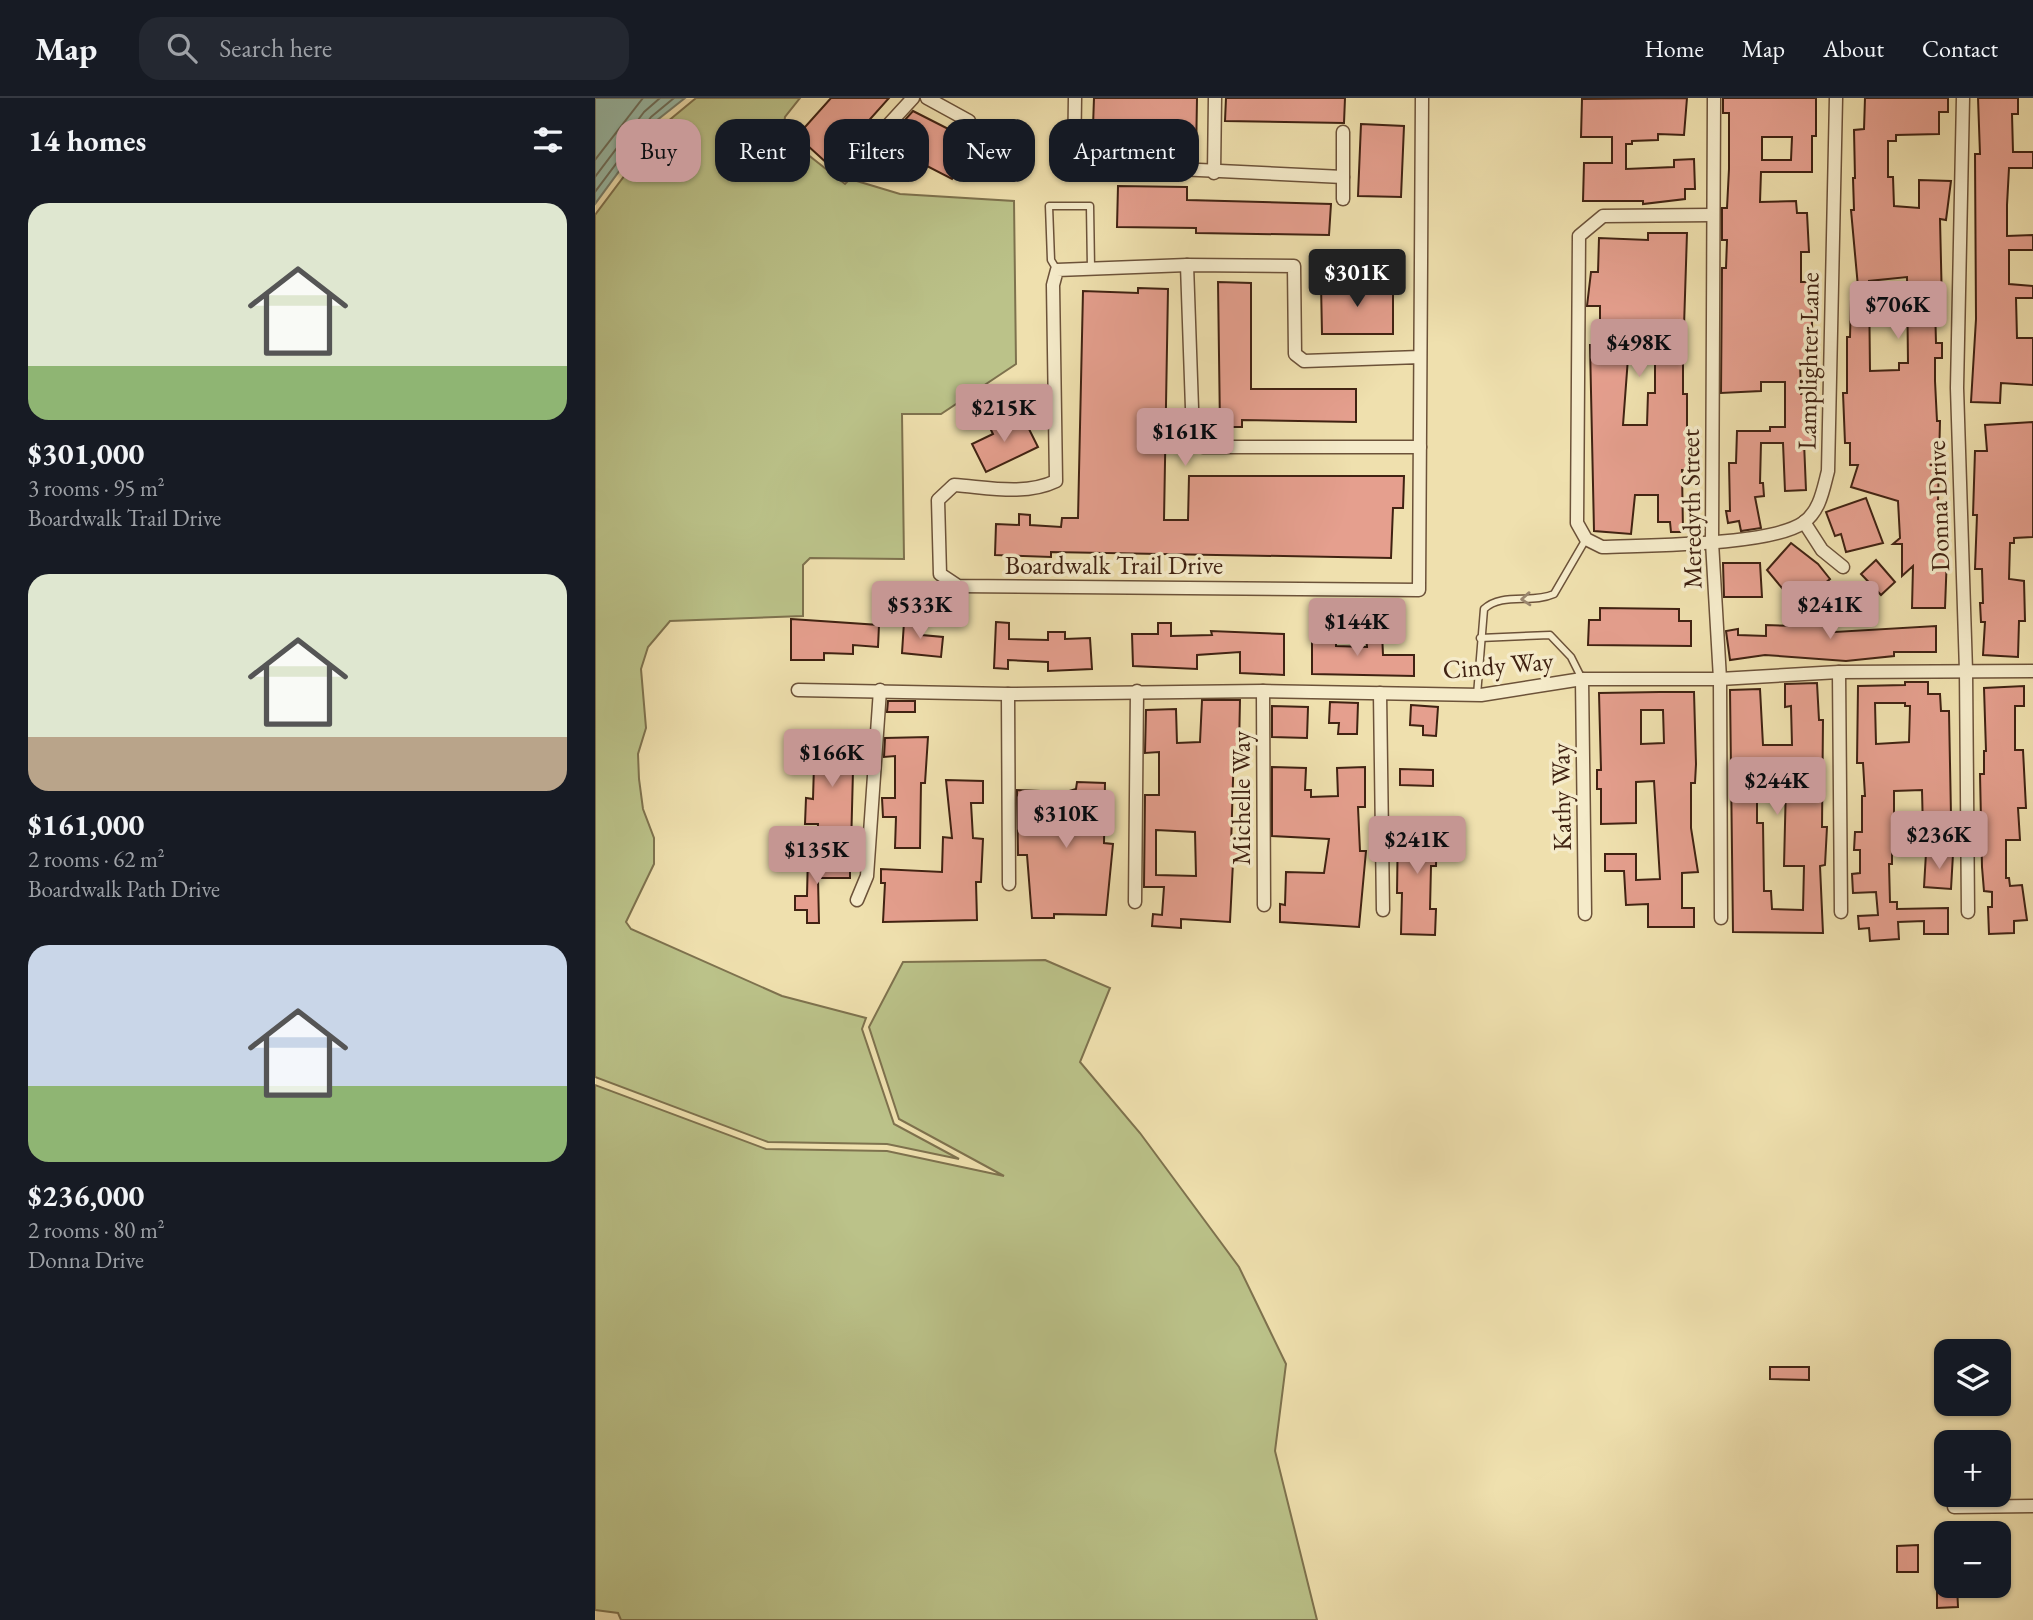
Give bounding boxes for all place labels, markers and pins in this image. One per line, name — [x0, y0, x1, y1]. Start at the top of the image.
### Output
pin: $301K — [1308, 250, 1406, 309]
pin: $706K — [1849, 282, 1947, 341]
pin: $498K — [1590, 320, 1688, 379]
pin: $215K — [955, 384, 1053, 444]
pin: $161K — [1136, 408, 1234, 468]
pin: $533K — [871, 582, 969, 641]
pin: $241K — [1781, 582, 1879, 641]
pin: $144K — [1308, 598, 1406, 658]
pin: $166K — [783, 730, 881, 789]
pin: $244K — [1728, 758, 1826, 817]
pin: $310K — [1017, 790, 1115, 850]
pin: $236K — [1890, 812, 1988, 871]
pin: $241K — [1368, 816, 1466, 876]
pin: $135K — [768, 826, 866, 886]

